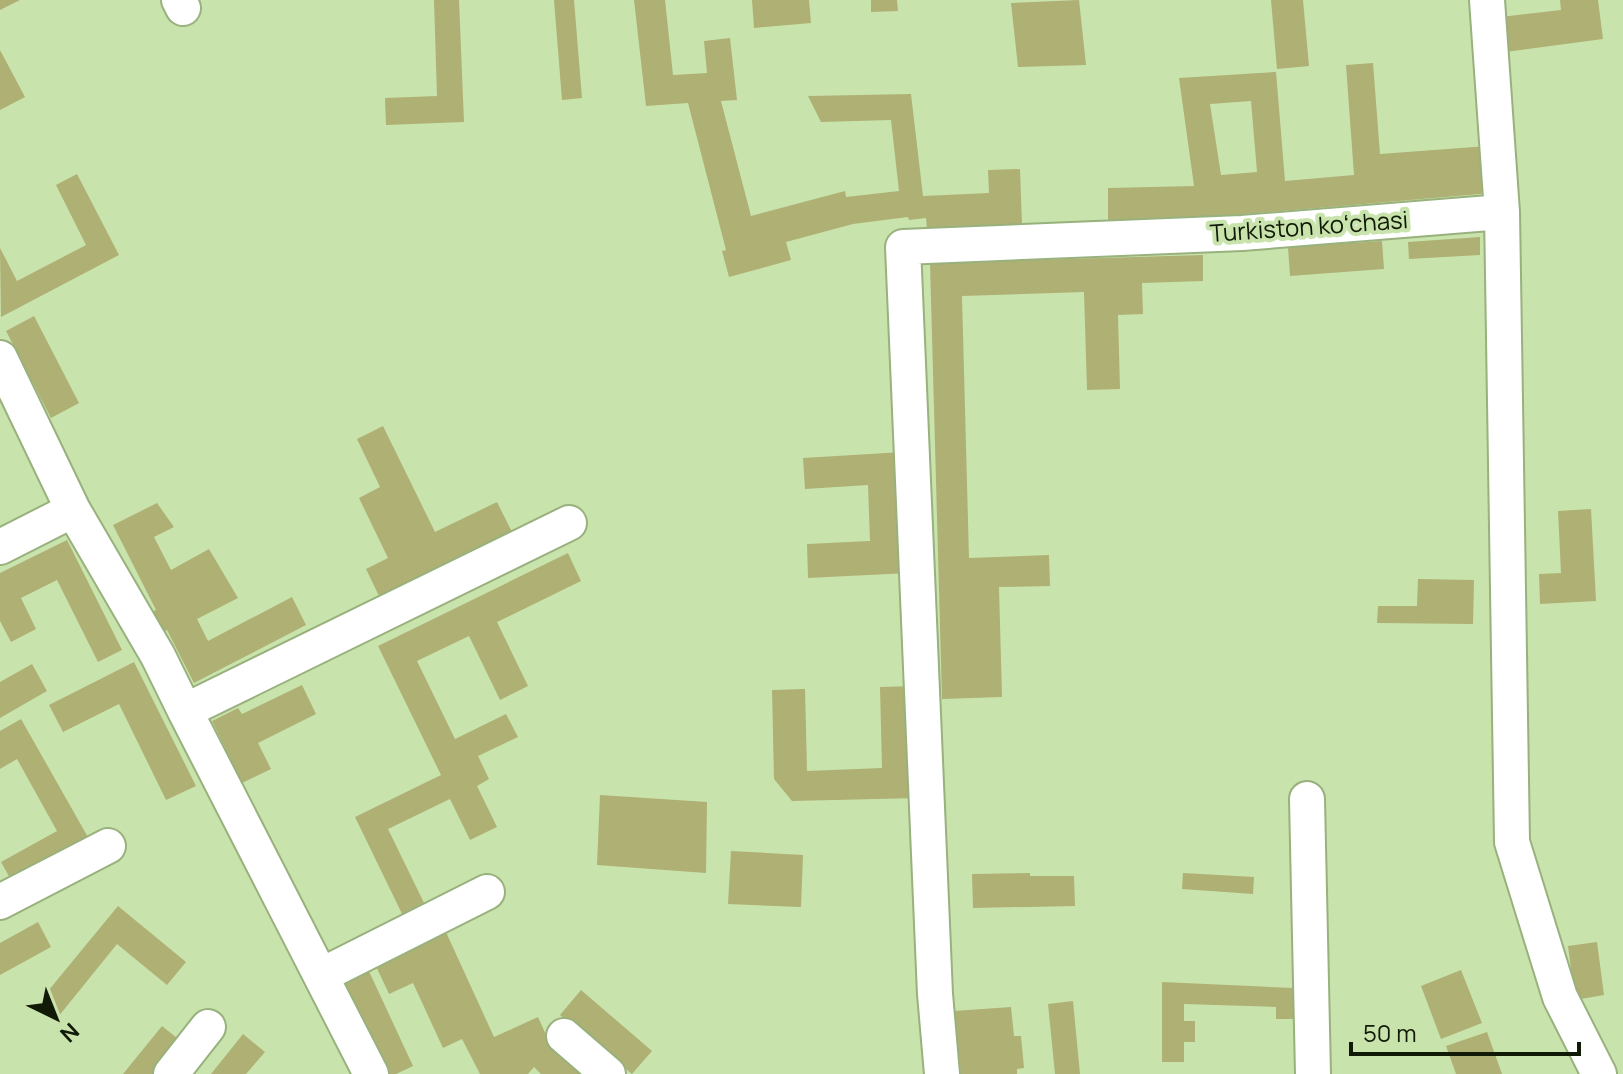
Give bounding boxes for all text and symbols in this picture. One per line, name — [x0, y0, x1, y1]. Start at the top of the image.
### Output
street label: Turkiston koʻchasi — [1209, 202, 1409, 249]
north arrow — [16, 978, 96, 1058]
scale bar — [1351, 1006, 1579, 1056]
text: N — [54, 1016, 86, 1049]
text: 50 m — [1363, 1016, 1417, 1049]

